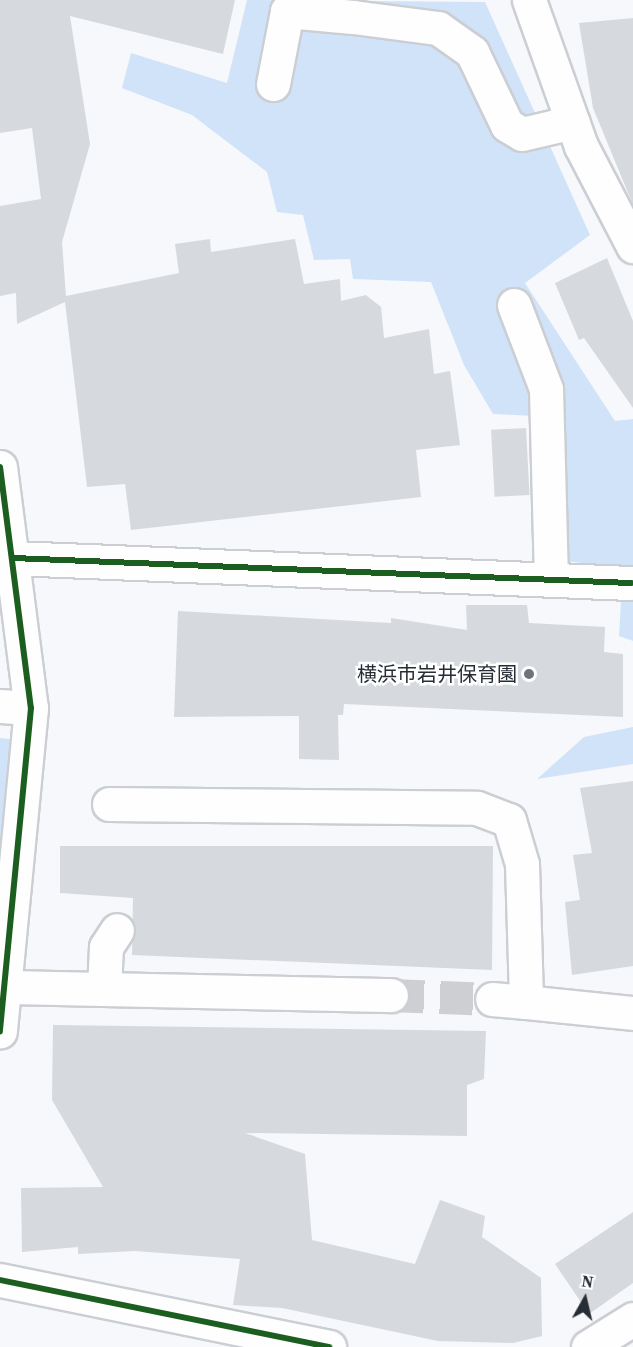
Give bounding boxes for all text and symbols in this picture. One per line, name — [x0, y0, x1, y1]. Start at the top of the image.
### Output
place label: 横浜市岩井保育園 — [357, 662, 517, 686]
marker: 横浜市岩井保育園 — [522, 667, 536, 681]
north arrow — [555, 1269, 615, 1329]
text: N — [580, 1269, 595, 1293]

